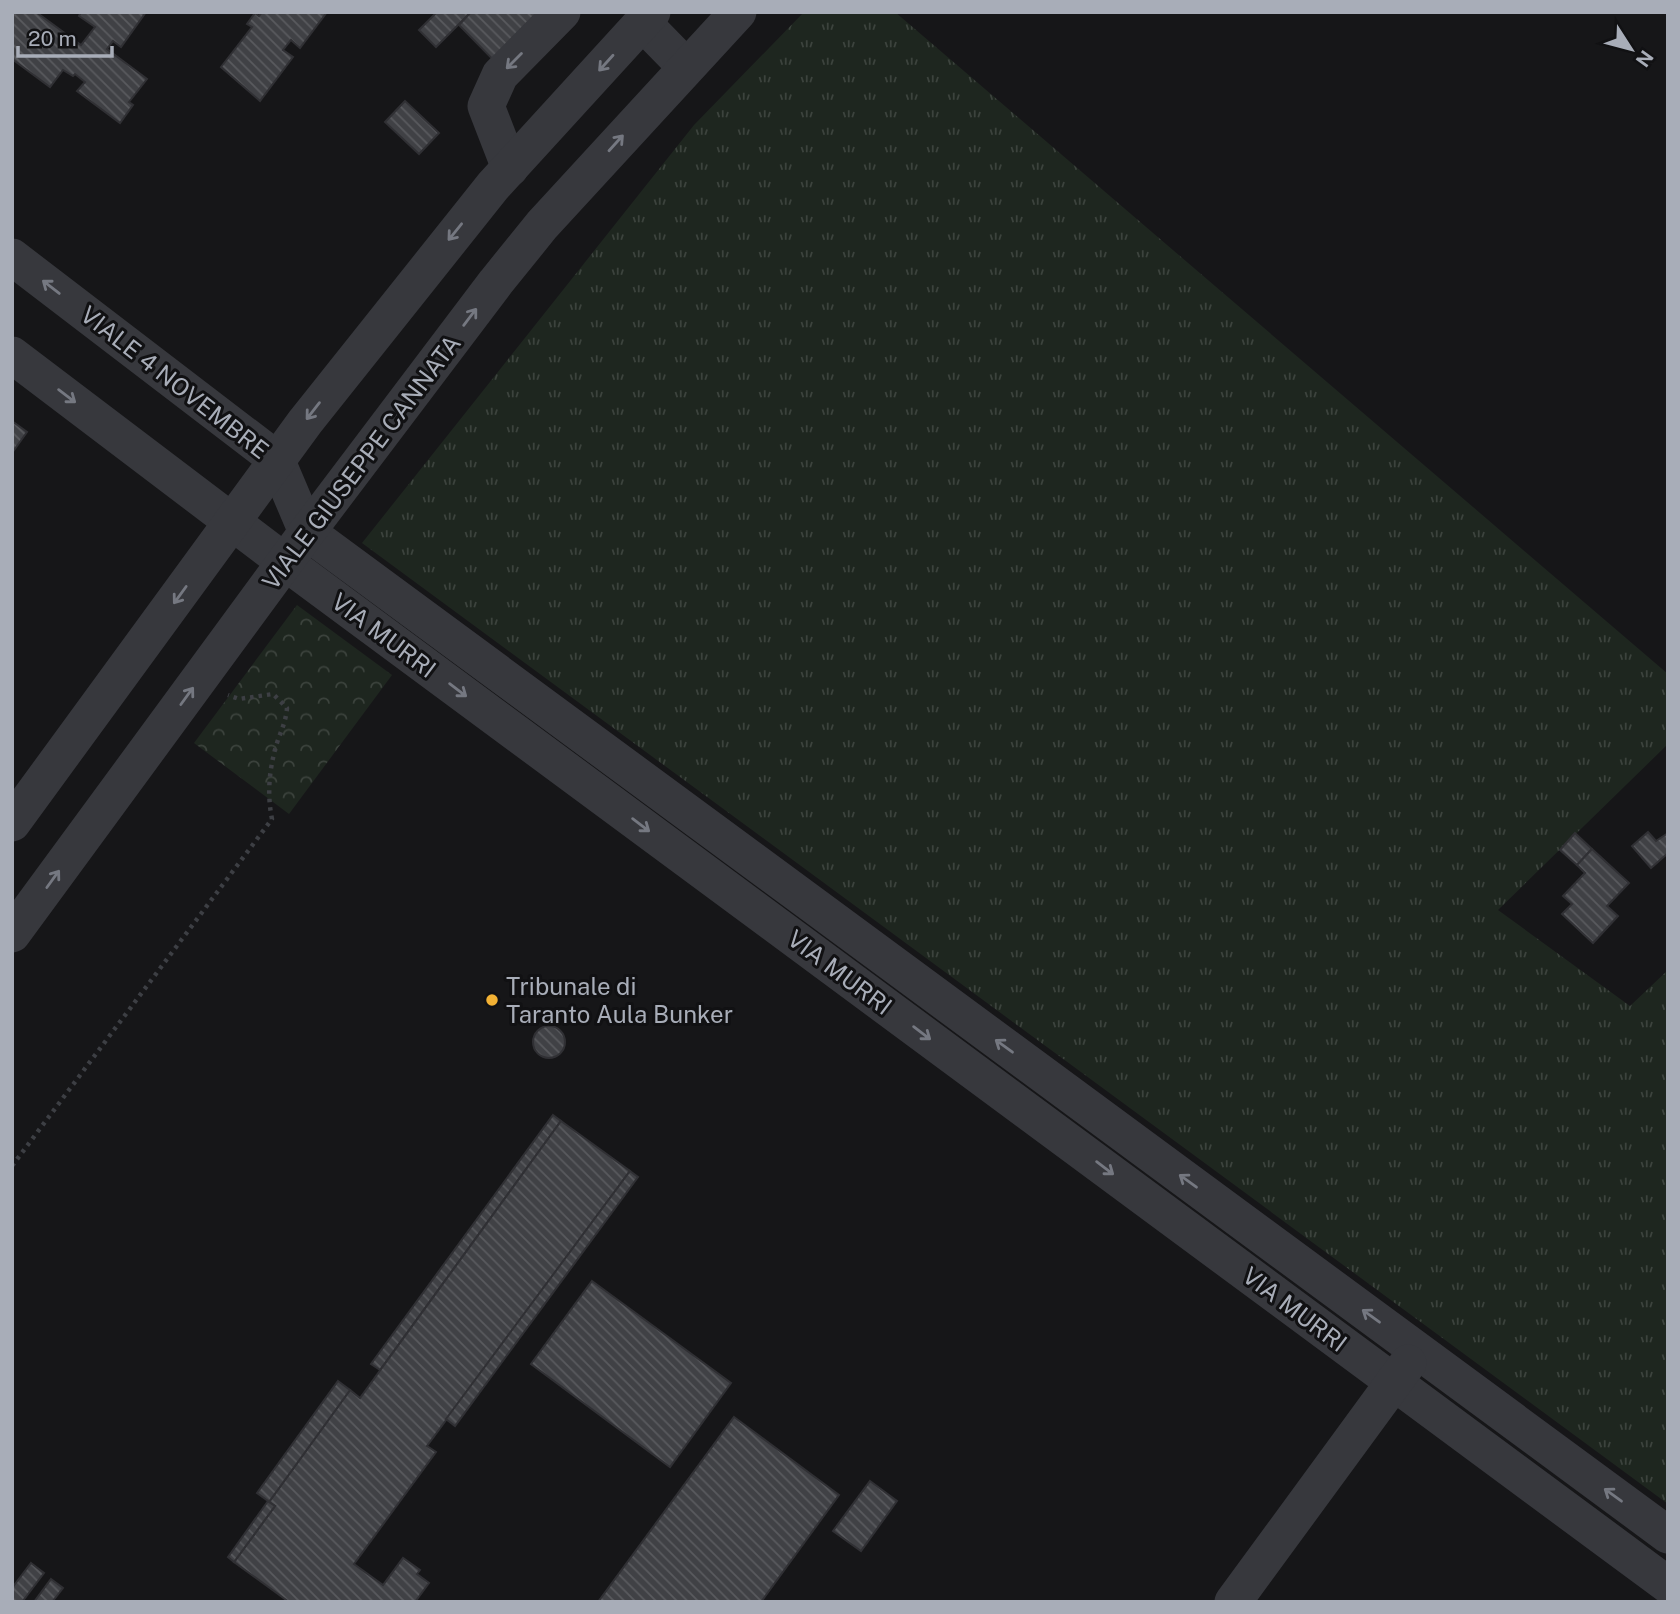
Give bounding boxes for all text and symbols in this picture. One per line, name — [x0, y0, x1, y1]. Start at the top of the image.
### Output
scale bar — [18, 14, 112, 58]
north arrow — [1596, 14, 1666, 84]
text: 20 m — [28, 26, 77, 51]
text: N — [1631, 47, 1658, 71]
one-way arrow — [506, 52, 523, 69]
one-way arrow — [598, 54, 615, 71]
one-way arrow — [608, 134, 624, 152]
one-way arrow — [447, 223, 463, 241]
one-way arrow — [43, 279, 61, 294]
street label: VIALE 4 NOVEMBRE — [76, 300, 274, 464]
one-way arrow — [462, 308, 477, 327]
street label: VIALE GIUSEPPE CANNATA — [256, 329, 466, 595]
one-way arrow — [57, 389, 76, 404]
one-way arrow — [306, 401, 321, 419]
one-way arrow — [173, 585, 188, 604]
street label: VIA MURRI — [326, 587, 442, 683]
one-way arrow — [448, 682, 467, 697]
one-way arrow — [179, 686, 194, 705]
one-way arrow — [631, 818, 650, 832]
one-way arrow — [45, 870, 60, 889]
street label: VIA MURRI — [782, 924, 898, 1020]
place label: Tribunale di Taranto Aula Bunker — [506, 972, 733, 1028]
marker: Tribunale di Taranto Aula Bunker — [484, 992, 500, 1008]
one-way arrow — [913, 1025, 932, 1040]
one-way arrow — [995, 1039, 1014, 1054]
one-way arrow — [1096, 1161, 1114, 1176]
one-way arrow — [1178, 1174, 1197, 1189]
street label: VIA MURRI — [1237, 1261, 1353, 1357]
one-way arrow — [1362, 1309, 1381, 1323]
one-way arrow — [1604, 1487, 1623, 1502]

